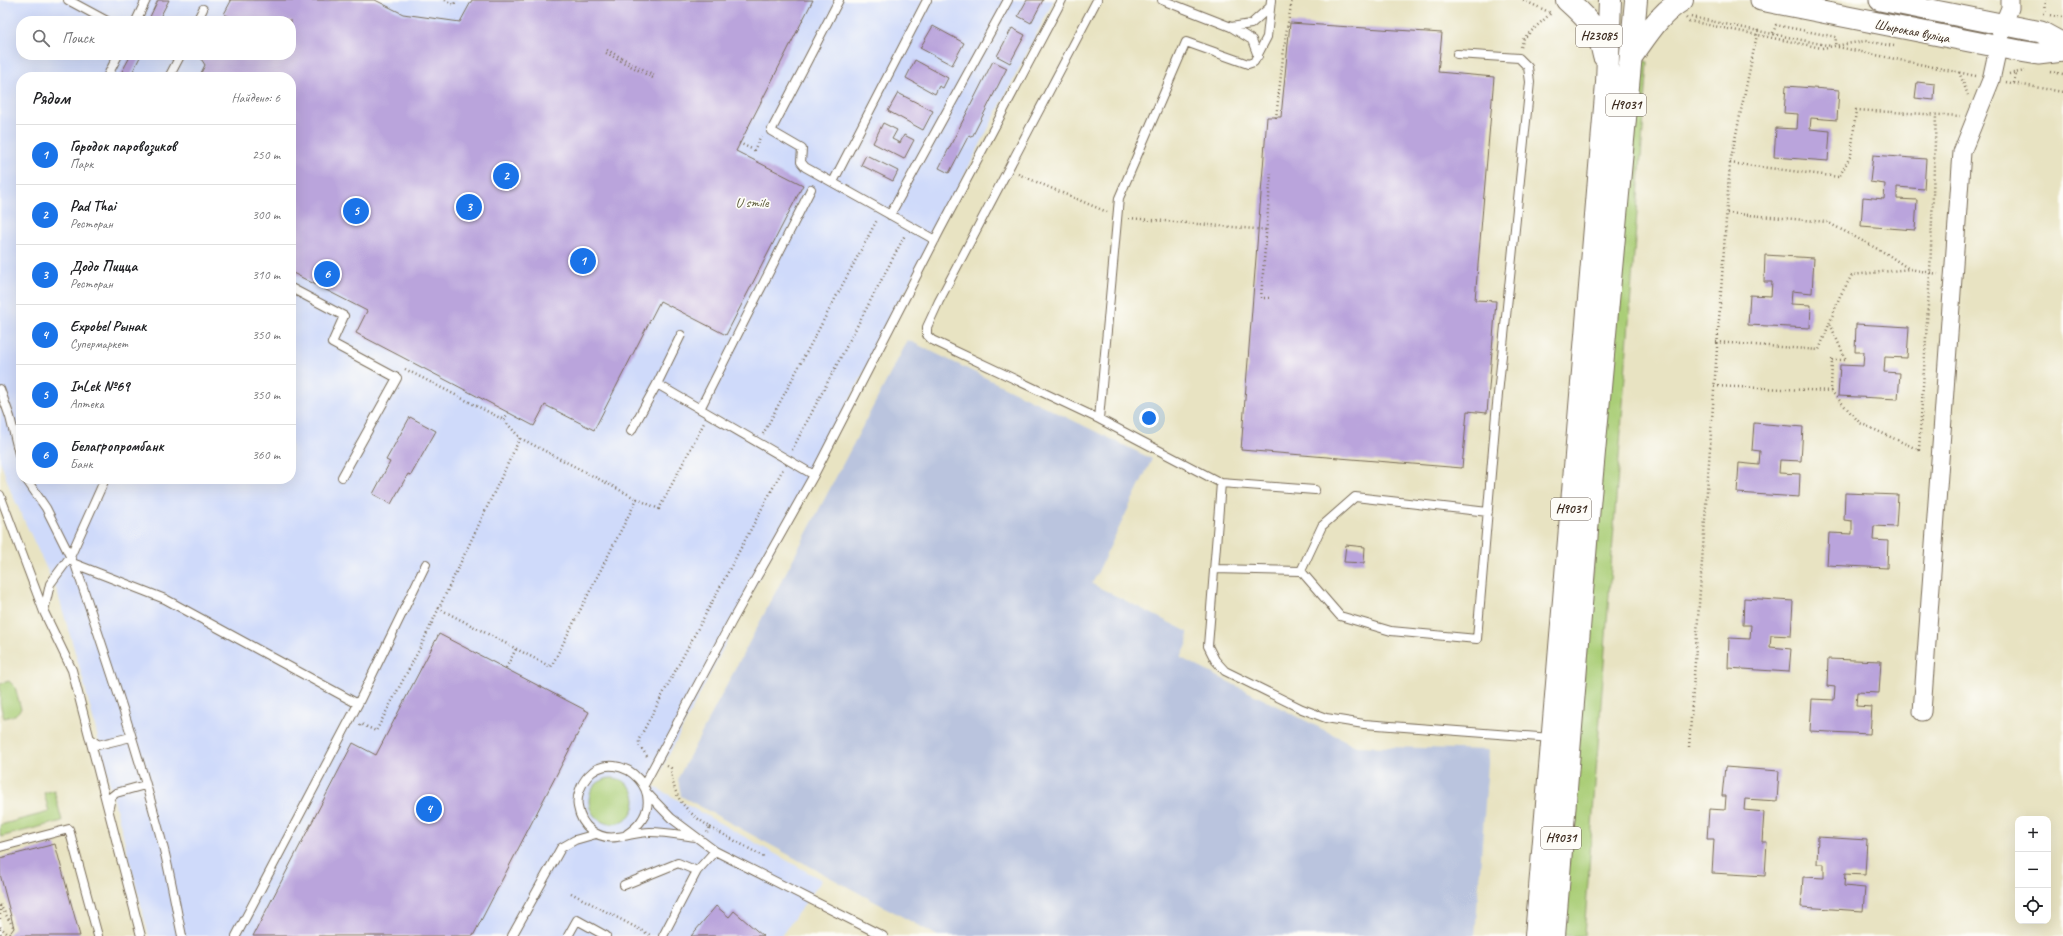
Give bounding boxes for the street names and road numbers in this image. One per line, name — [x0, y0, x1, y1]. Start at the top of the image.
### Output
street label: Шырокая вуліца — [1873, 15, 1952, 47]
road number: Н23085 — [1576, 25, 1622, 47]
road number: Н9031 — [1606, 94, 1646, 116]
road number: Н9031 — [1551, 498, 1591, 520]
road number: Н9031 — [1541, 827, 1581, 849]

